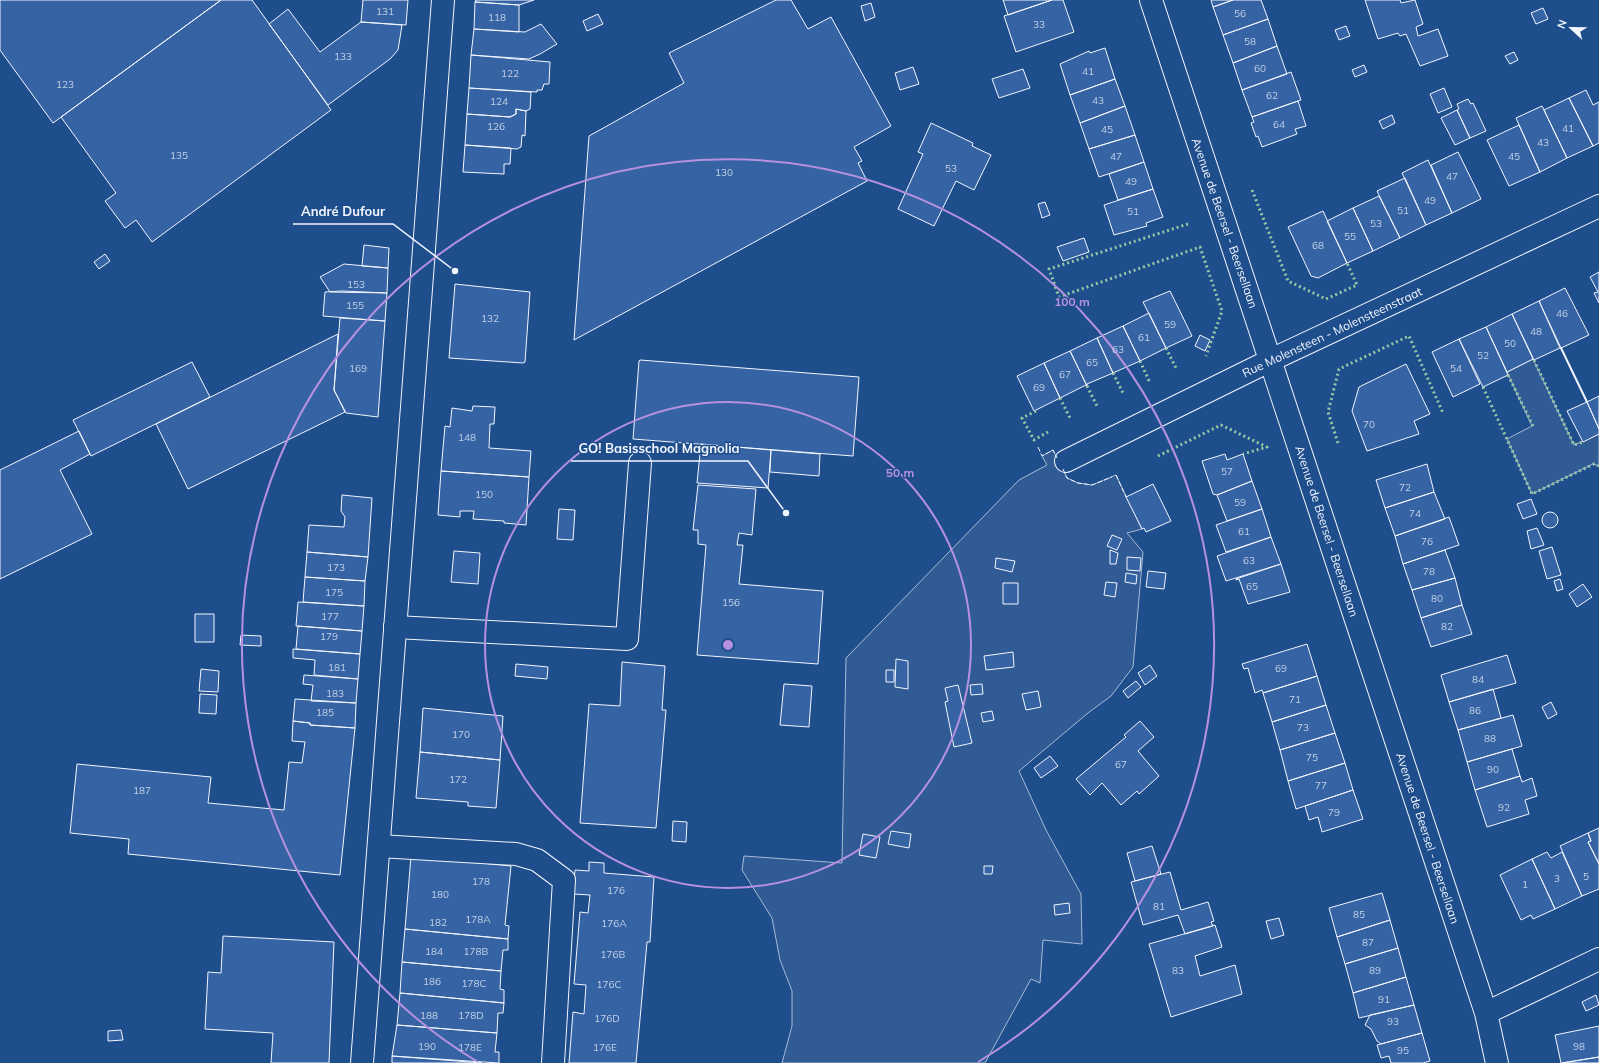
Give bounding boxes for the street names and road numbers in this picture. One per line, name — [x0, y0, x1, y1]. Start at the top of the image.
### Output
street label: Avenue de Beersel - Beersellaan — [1189, 136, 1261, 310]
street label: Rue Molensteen - Molensteenstraat — [1240, 284, 1424, 380]
street label: Avenue de Beersel - Beersellaan — [1292, 443, 1362, 619]
street label: Avenue de Beersel - Beersellaan — [1393, 750, 1463, 926]

